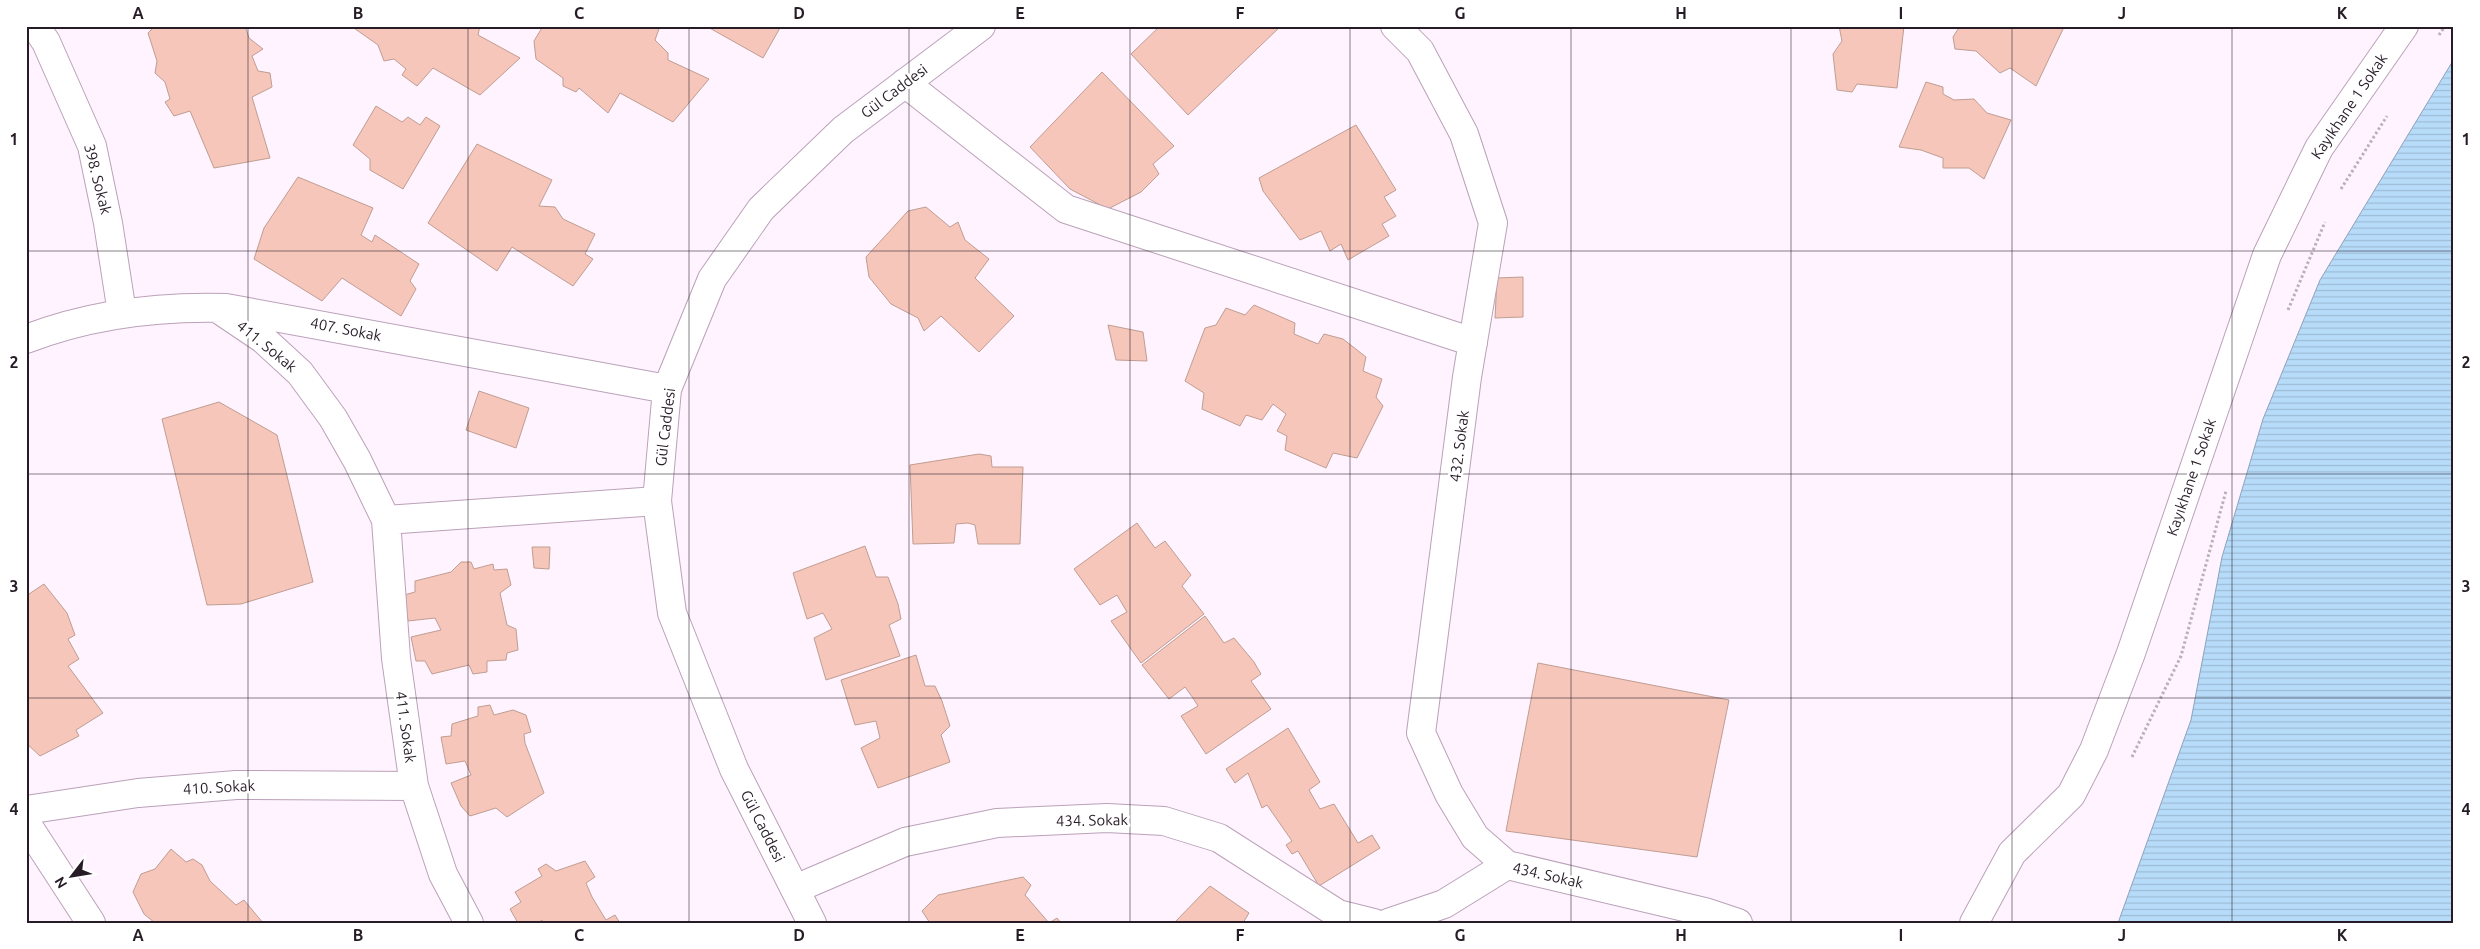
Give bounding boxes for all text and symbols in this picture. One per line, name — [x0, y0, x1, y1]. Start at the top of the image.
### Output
text: A — [132, 4, 144, 22]
text: B — [353, 4, 363, 22]
text: C — [574, 4, 584, 22]
text: D — [793, 4, 805, 22]
text: E — [1015, 4, 1025, 22]
text: F — [1236, 4, 1245, 22]
text: G — [1454, 4, 1466, 22]
text: H — [1675, 4, 1687, 22]
text: I — [1899, 4, 1903, 22]
text: J — [2118, 4, 2126, 22]
text: K — [2337, 4, 2348, 22]
street label: Kayıkhane 1 Sokak — [2308, 50, 2391, 162]
street label: Gül Caddesi — [857, 61, 931, 121]
text: 1 — [9, 130, 19, 148]
text: 1 — [2461, 130, 2471, 148]
street label: 398. Sokak — [81, 142, 115, 216]
street label: 407. Sokak — [309, 314, 383, 344]
street label: 411. Sokak — [234, 317, 301, 376]
text: 2 — [9, 353, 19, 371]
text: 2 — [2461, 353, 2471, 371]
street label: Gül Caddesi — [652, 387, 678, 467]
street label: 432. Sokak — [1446, 409, 1472, 483]
street label: Kayıkhane 1 Sokak — [2163, 416, 2219, 538]
text: 3 — [9, 577, 19, 595]
text: 3 — [2461, 577, 2471, 595]
street label: 411. Sokak — [393, 690, 419, 764]
street label: 410. Sokak — [183, 777, 256, 797]
street label: Gül Caddesi — [738, 787, 788, 865]
text: 4 — [9, 800, 19, 818]
text: 4 — [2461, 800, 2471, 818]
street label: 434. Sokak — [1056, 811, 1129, 829]
north arrow — [48, 852, 98, 902]
street label: 434. Sokak — [1511, 859, 1585, 891]
text: N — [51, 874, 70, 891]
text: A — [132, 926, 144, 944]
text: B — [353, 926, 363, 944]
text: C — [574, 926, 584, 944]
text: D — [793, 926, 805, 944]
text: E — [1015, 926, 1025, 944]
text: F — [1236, 926, 1245, 944]
text: G — [1454, 926, 1466, 944]
text: H — [1675, 926, 1687, 944]
text: I — [1899, 926, 1903, 944]
text: J — [2118, 926, 2126, 944]
text: K — [2337, 926, 2348, 944]

